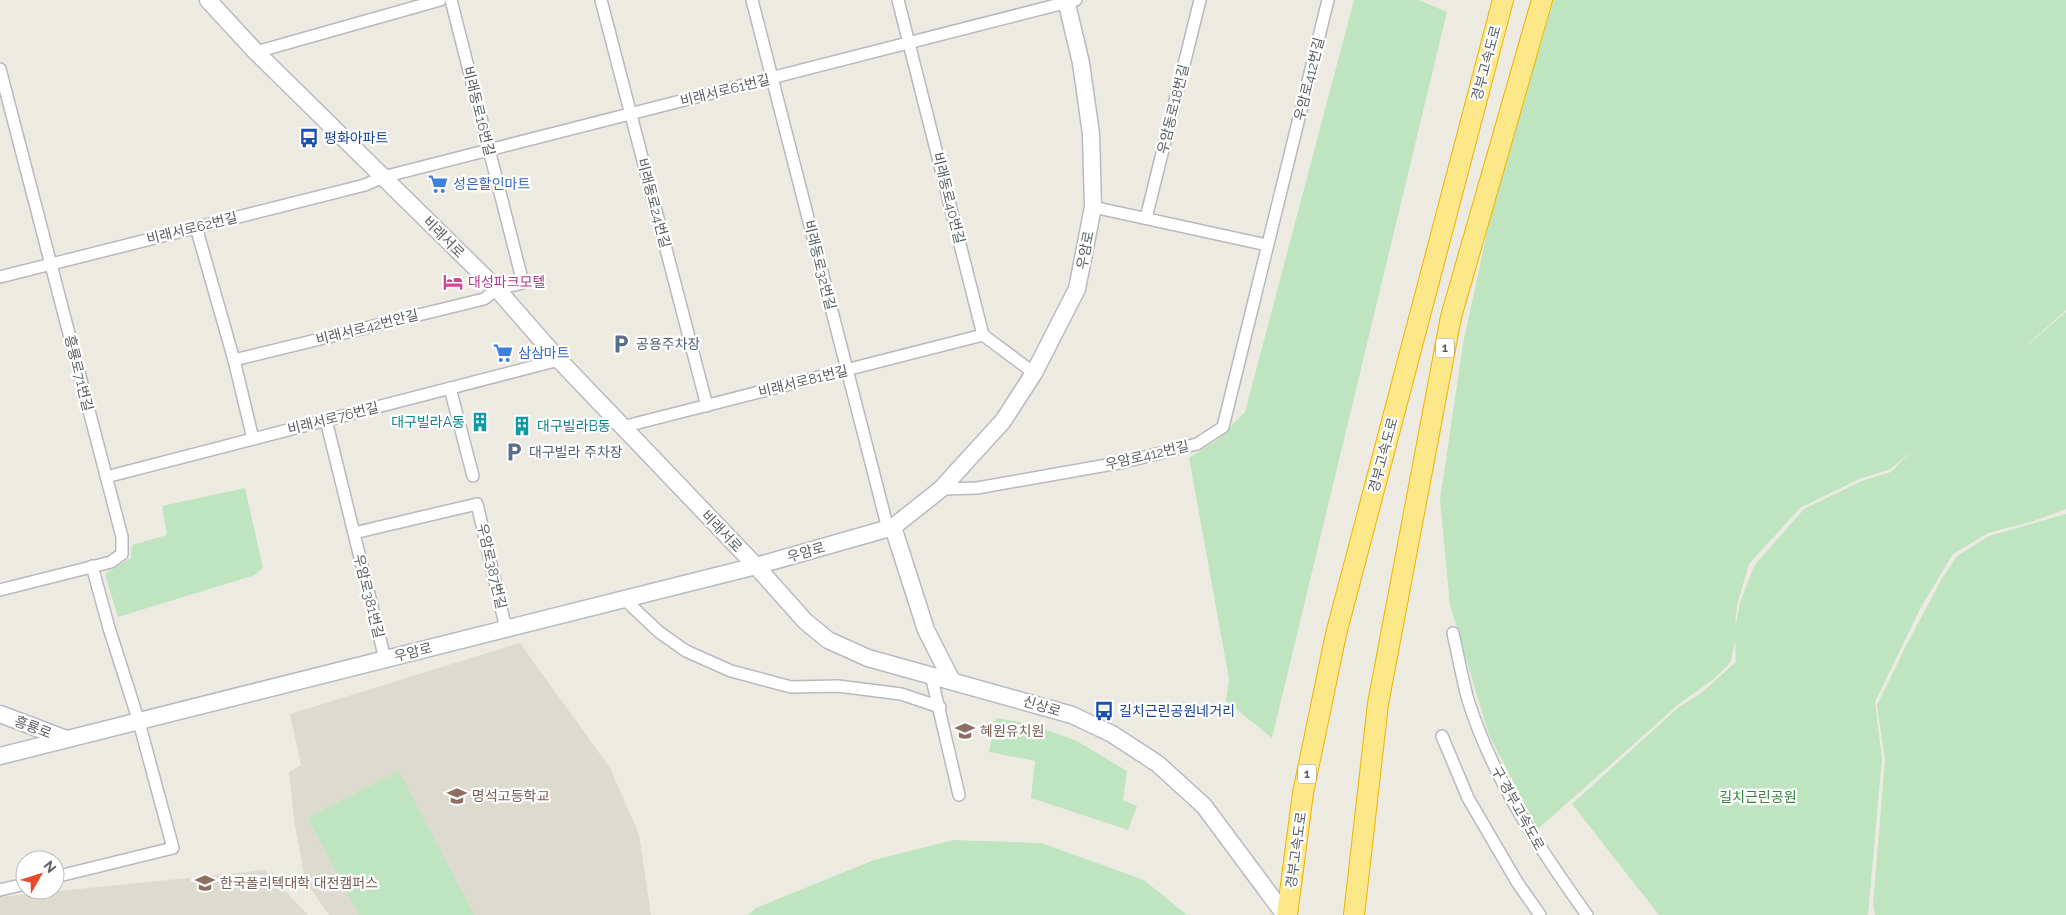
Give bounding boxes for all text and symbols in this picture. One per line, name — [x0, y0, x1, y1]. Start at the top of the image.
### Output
street label: 경부고속도로 — [1468, 23, 1504, 102]
street label: 우암로412번길 — [1291, 36, 1327, 122]
street label: 우암동로18번길 — [1154, 63, 1192, 155]
street label: 비래동로16번길 — [460, 65, 498, 157]
street label: 비래서로61번길 — [679, 71, 771, 109]
bus stop icon: 평화아파트 — [298, 127, 320, 149]
place label: 평화아파트 — [324, 130, 389, 146]
street label: 비래동로40번길 — [930, 151, 968, 245]
street label: 비래동로24번길 — [634, 156, 674, 250]
supermarket icon: 성은할인마트 — [427, 173, 449, 195]
place label: 성은할인마트 — [453, 176, 530, 192]
street label: 비래서로62번길 — [145, 209, 239, 247]
street label: 비래서로 — [420, 213, 468, 261]
street label: 비래동로32번길 — [801, 218, 839, 312]
street label: 우암로 — [1073, 229, 1097, 270]
hotel icon: 대성파크모텔 — [442, 271, 464, 293]
place label: 대성파크모텔 — [468, 274, 545, 290]
street label: 비래서로42번안길 — [314, 307, 420, 347]
street label: 흥룡로71번길 — [62, 333, 96, 413]
parking icon: 공용주차장 — [610, 333, 632, 355]
place label: 공용주차장 — [636, 336, 701, 352]
road number: 1 — [1436, 338, 1454, 358]
supermarket icon: 삼삼마트 — [492, 342, 514, 364]
place label: 삼삼마트 — [518, 345, 570, 361]
street label: 비래서로81번길 — [757, 362, 849, 400]
street label: 비래서로76번길 — [286, 399, 380, 437]
building icon: 대구빌라A동 — [469, 411, 491, 433]
place label: 대구빌라A동 — [391, 414, 465, 430]
building icon: 대구빌라B동 — [511, 415, 533, 437]
street label: 경부고속도로 — [1365, 415, 1401, 494]
place label: 대구빌라B동 — [537, 418, 611, 434]
street label: 우암로412번길 — [1104, 438, 1190, 472]
parking icon: 대구빌라 주차장 — [503, 441, 525, 463]
place label: 대구빌라 주차장 — [529, 444, 623, 460]
street label: 비래서로 — [698, 507, 746, 555]
street label: 우암로387번길 — [474, 521, 510, 611]
street label: 우암로 — [785, 539, 827, 565]
street label: 우암로381번길 — [351, 552, 387, 640]
street label: 우암로 — [392, 640, 434, 664]
street label: 신상로 — [1021, 693, 1063, 719]
bus stop icon: 길치근린공원네거리 — [1093, 700, 1115, 722]
place label: 길치근린공원네거리 — [1119, 703, 1235, 719]
street label: 흥룡로 — [12, 713, 54, 741]
school or university icon: 혜원유치원 — [954, 720, 976, 742]
place label: 혜원유치원 — [980, 723, 1044, 739]
street label: 구 경부고속도로 — [1488, 763, 1548, 853]
road number: 1 — [1298, 764, 1316, 784]
school or university icon: 명석고등학교 — [446, 785, 468, 807]
place label: 명석고등학교 — [472, 788, 549, 804]
park label: 길치근린공원 — [1719, 789, 1797, 805]
street label: 경부고속도로 — [1283, 811, 1309, 889]
north arrow — [15, 850, 65, 900]
text: N — [41, 858, 60, 876]
school or university icon: 한국폴리텍대학 대전캠퍼스 — [194, 872, 216, 894]
place label: 한국폴리텍대학 대전캠퍼스 — [220, 875, 378, 891]

